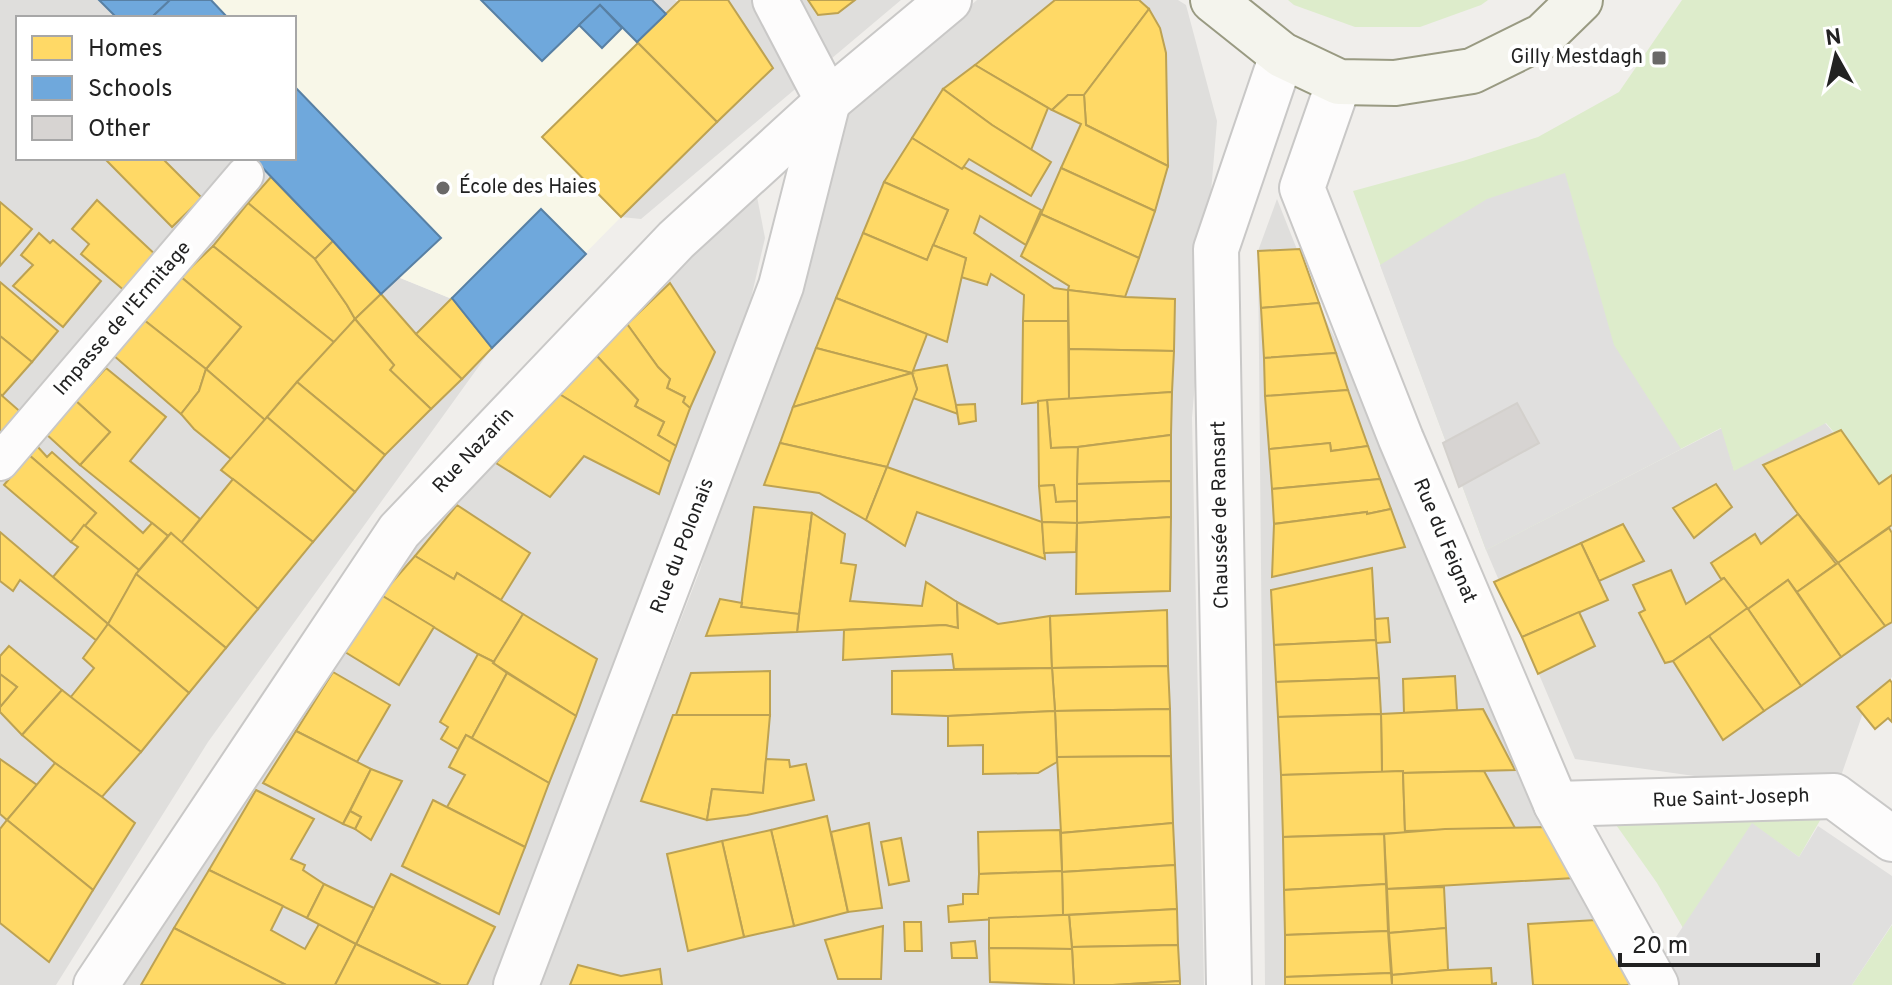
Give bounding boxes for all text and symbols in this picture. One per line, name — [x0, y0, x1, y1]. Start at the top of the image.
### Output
legend — [16, 16, 296, 160]
north arrow — [1796, 16, 1876, 96]
text: N — [1824, 24, 1843, 53]
text: Homes — [88, 35, 163, 65]
place label: Gilly Mestdagh — [1511, 45, 1643, 71]
marker: Gilly Mestdagh — [1650, 49, 1668, 67]
text: Schools — [88, 75, 173, 105]
text: Other — [88, 115, 150, 145]
place label: École des Haies — [459, 173, 597, 201]
marker: École des Haies — [434, 179, 452, 197]
street label: Impasse de l'Ermitage — [49, 236, 197, 402]
street label: Rue Nazarin — [427, 402, 521, 500]
street label: Chaussée de Ransart — [1206, 421, 1236, 609]
street label: Rue du Polonais — [645, 474, 721, 618]
street label: Rue du Feignat — [1406, 475, 1482, 607]
street label: Rue Saint-Joseph — [1652, 783, 1810, 815]
scale bar — [1620, 917, 1818, 967]
text: 20 m — [1632, 932, 1688, 962]

